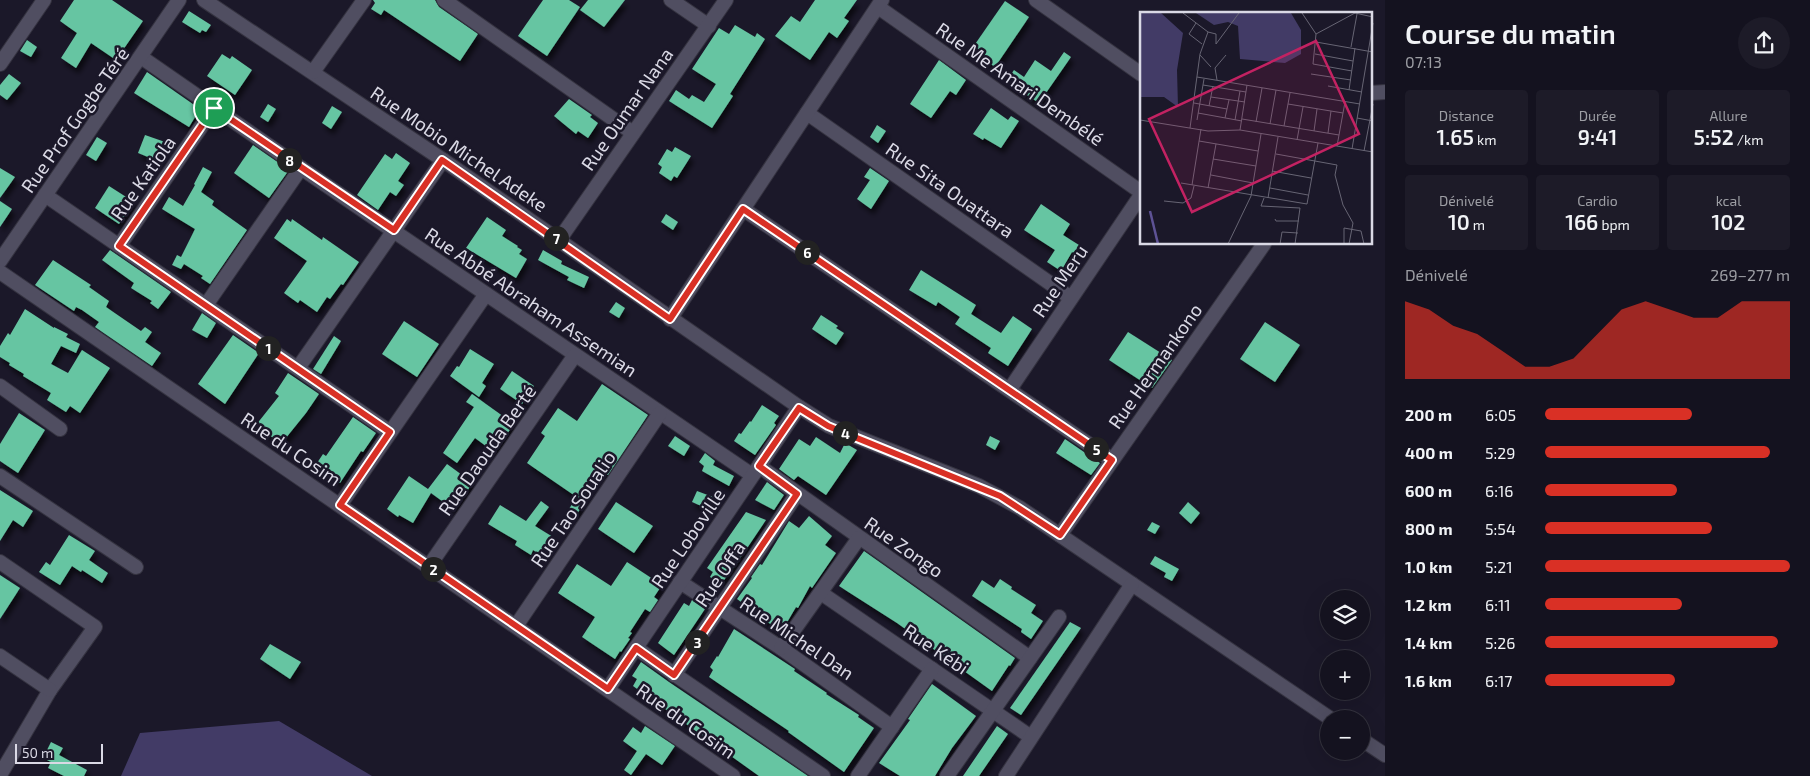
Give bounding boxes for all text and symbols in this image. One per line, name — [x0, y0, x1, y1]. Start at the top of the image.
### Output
inset map — [1140, 12, 1372, 245]
text: Course du matin — [1405, 16, 1616, 50]
street label: Rue Me Amari Dembélé — [932, 17, 1109, 150]
button: share — [1738, 17, 1790, 69]
street label: Rue Prof Gogbe Téré — [16, 43, 133, 197]
street label: Rue Oumar Nana — [576, 43, 677, 174]
text: 07:13 — [1405, 52, 1442, 71]
street label: Rue Mobio Michel Adeke — [366, 81, 552, 216]
pin — [193, 87, 235, 129]
icon: arrive — [200, 94, 228, 122]
text: Distance — [1439, 107, 1494, 124]
text: Durée — [1579, 107, 1616, 124]
text: Allure — [1710, 107, 1747, 124]
text: 1.65 — [1437, 124, 1474, 149]
text: 9:41 — [1578, 124, 1617, 149]
text: 5:52 — [1694, 124, 1734, 149]
street label: Rue Katiola — [105, 131, 180, 224]
text: km — [1474, 131, 1496, 148]
text: /km — [1734, 131, 1763, 148]
street label: Rue Sita Ouattara — [882, 137, 1019, 242]
pin: 8 — [276, 148, 302, 172]
text: 8 — [285, 152, 294, 169]
text: Dénivelé — [1439, 192, 1494, 209]
text: Cardio — [1577, 192, 1618, 209]
text: kcal — [1716, 192, 1741, 209]
text: 10 — [1448, 209, 1470, 234]
text: 166 — [1565, 209, 1598, 234]
text: 102 — [1712, 209, 1745, 234]
text: m — [1470, 216, 1485, 233]
text: bpm — [1598, 216, 1630, 233]
street label: Rue Abbé Abraham Assemian — [421, 222, 642, 381]
pin: 7 — [544, 226, 568, 250]
text: 7 — [553, 230, 560, 247]
pin: 6 — [794, 240, 820, 264]
street label: Rue Meru — [1027, 240, 1092, 321]
text: 6 — [803, 244, 812, 261]
text: Dénivelé — [1405, 265, 1468, 284]
text: 269–277 m — [1710, 265, 1790, 284]
street label: Rue Hermankono — [1103, 299, 1206, 433]
pin: 1 — [256, 336, 280, 360]
text: 1 — [265, 340, 272, 357]
street label: Rue Daouda Berté — [433, 380, 540, 519]
text: 200 m — [1405, 405, 1452, 424]
text: 6:05 — [1485, 405, 1516, 424]
street label: Rue du Cosim — [237, 407, 346, 490]
pin: 4 — [832, 420, 858, 446]
text: 4 — [841, 425, 850, 442]
pin: 5 — [1084, 436, 1108, 462]
text: 5 — [1093, 441, 1100, 458]
text: 400 m — [1405, 443, 1453, 462]
text: 5:29 — [1485, 443, 1516, 462]
street label: Rue Tao Soualio — [525, 446, 620, 571]
text: 600 m — [1405, 481, 1452, 500]
text: 6:16 — [1485, 481, 1513, 500]
street label: Rue Loboville — [646, 483, 729, 592]
street label: Rue Zongo — [860, 511, 948, 582]
text: 800 m — [1405, 519, 1453, 538]
text: 5:54 — [1485, 519, 1516, 538]
street label: Rue Offa — [689, 537, 750, 611]
pin: 2 — [420, 556, 446, 582]
text: 1.0 km — [1405, 557, 1452, 576]
text: 5:21 — [1485, 557, 1513, 576]
text: 2 — [429, 561, 438, 578]
map controls — [1320, 590, 1370, 760]
button: layers — [1320, 590, 1370, 640]
street label: Rue Michel Dan — [736, 591, 859, 684]
text: 1.2 km — [1405, 595, 1452, 614]
text: 6:11 — [1485, 595, 1511, 614]
street label: Rue Kébi — [899, 618, 973, 679]
pin: 3 — [684, 630, 710, 654]
text: 1.4 km — [1405, 633, 1452, 652]
text: 5:26 — [1485, 633, 1516, 652]
text: 3 — [694, 634, 701, 651]
button: + — [1320, 650, 1370, 700]
text: 1.6 km — [1405, 671, 1452, 690]
text: 6:17 — [1485, 671, 1513, 690]
street label: Rue du Cosim — [632, 678, 740, 763]
button: − — [1320, 710, 1370, 760]
scale bar — [15, 741, 102, 764]
text: 50 m — [22, 744, 53, 761]

